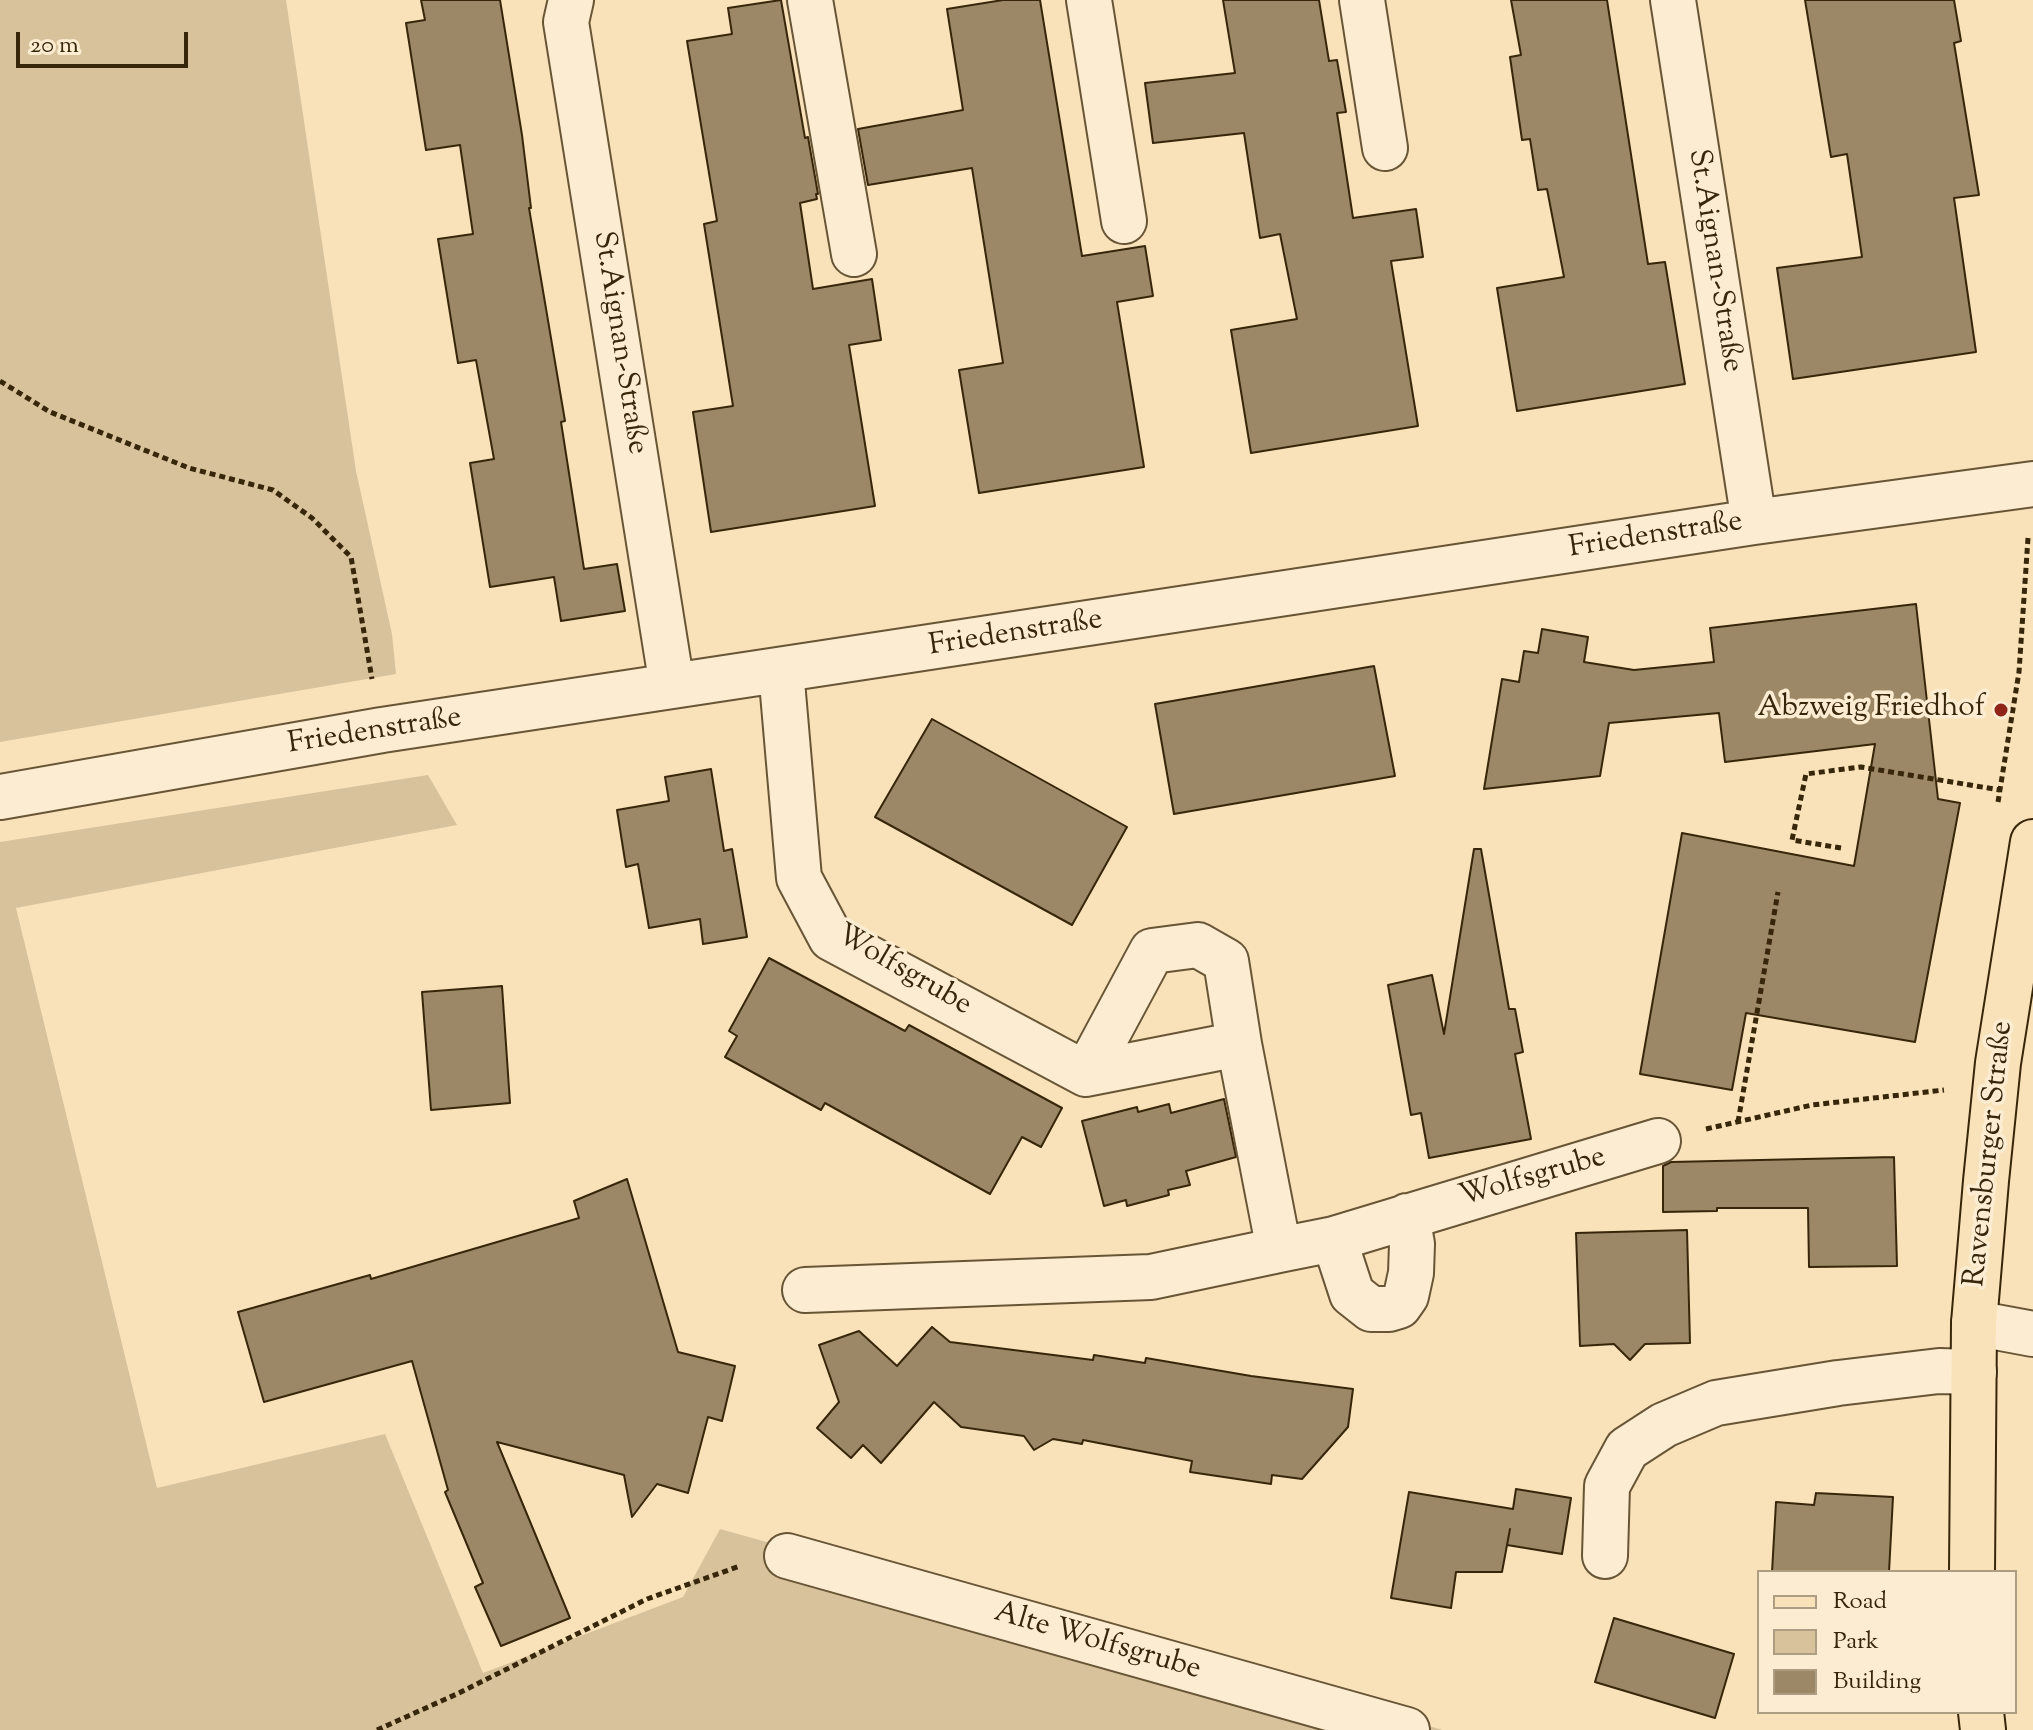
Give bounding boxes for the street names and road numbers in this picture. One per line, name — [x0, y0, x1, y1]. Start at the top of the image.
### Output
street label: St.Aignan-Straße — [1678, 147, 1748, 375]
street label: St.Aignan-Straße — [583, 229, 653, 457]
street label: Friedenstraße — [1567, 506, 1745, 568]
street label: Friedenstraße — [927, 604, 1105, 666]
street label: Friedenstraße — [286, 702, 464, 764]
street label: Wolfsgrube — [829, 919, 977, 1025]
street label: Ravensburger Straße — [1959, 1019, 2023, 1289]
street label: Wolfsgrube — [1456, 1141, 1610, 1217]
street label: Alte Wolfsgrube — [989, 1596, 1205, 1690]

